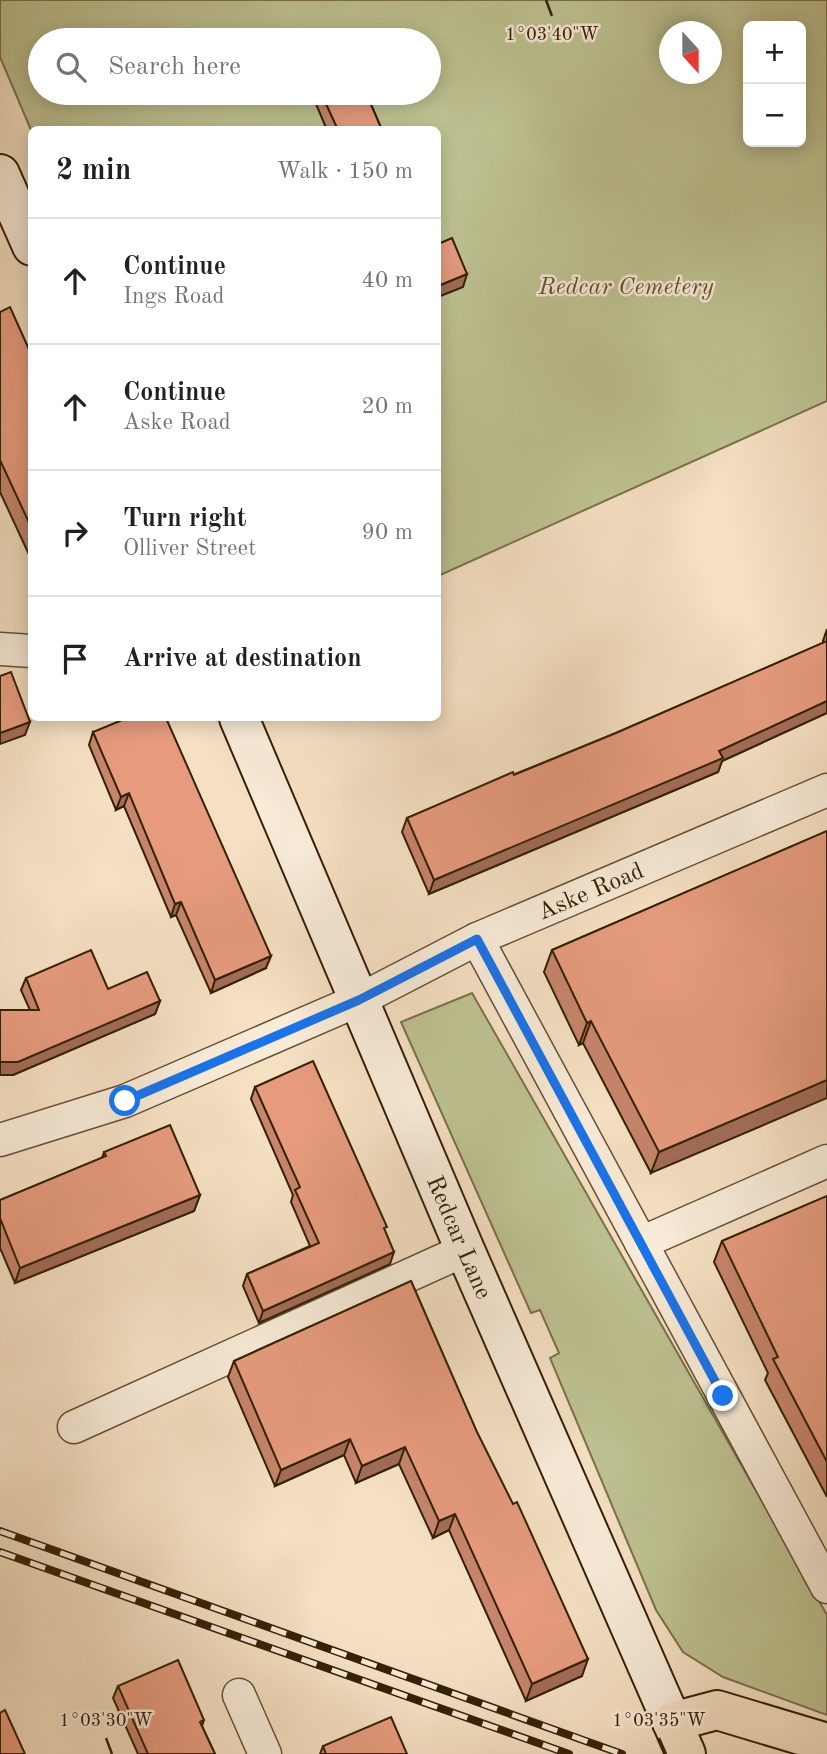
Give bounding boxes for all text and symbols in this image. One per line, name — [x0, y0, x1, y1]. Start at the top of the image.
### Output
north arrow — [659, 21, 722, 84]
map controls — [743, 21, 806, 147]
button: + — [743, 21, 806, 84]
text: 1°03'40"W — [505, 26, 599, 44]
search box — [28, 28, 441, 105]
icon: search — [52, 48, 90, 86]
text: Search here — [108, 54, 241, 80]
button: − — [743, 84, 806, 147]
text: 2 min — [56, 156, 131, 186]
text: Walk · 150 m — [277, 160, 413, 183]
text: Continue — [123, 254, 226, 280]
icon: ahead — [56, 262, 94, 300]
text: 40 m — [362, 269, 413, 292]
park label: Redcar Cemetery — [537, 276, 714, 300]
text: Ings Road — [123, 285, 225, 308]
text: Continue — [123, 380, 226, 406]
icon: ahead — [56, 388, 94, 426]
text: 20 m — [362, 395, 413, 418]
text: Aske Road — [123, 411, 231, 434]
text: Turn right — [123, 506, 246, 532]
icon: right — [56, 514, 94, 552]
text: 90 m — [362, 521, 413, 544]
text: Olliver Street — [123, 537, 256, 560]
icon: arrive — [56, 640, 94, 678]
text: Arrive at destination — [123, 646, 362, 672]
street label: Aske Road — [535, 859, 648, 926]
route start — [109, 1085, 140, 1116]
street label: Redcar Lane — [421, 1173, 495, 1303]
route end — [707, 1380, 738, 1411]
text: 1°03'30"W — [59, 1712, 153, 1730]
text: 1°03'35"W — [612, 1712, 706, 1730]

